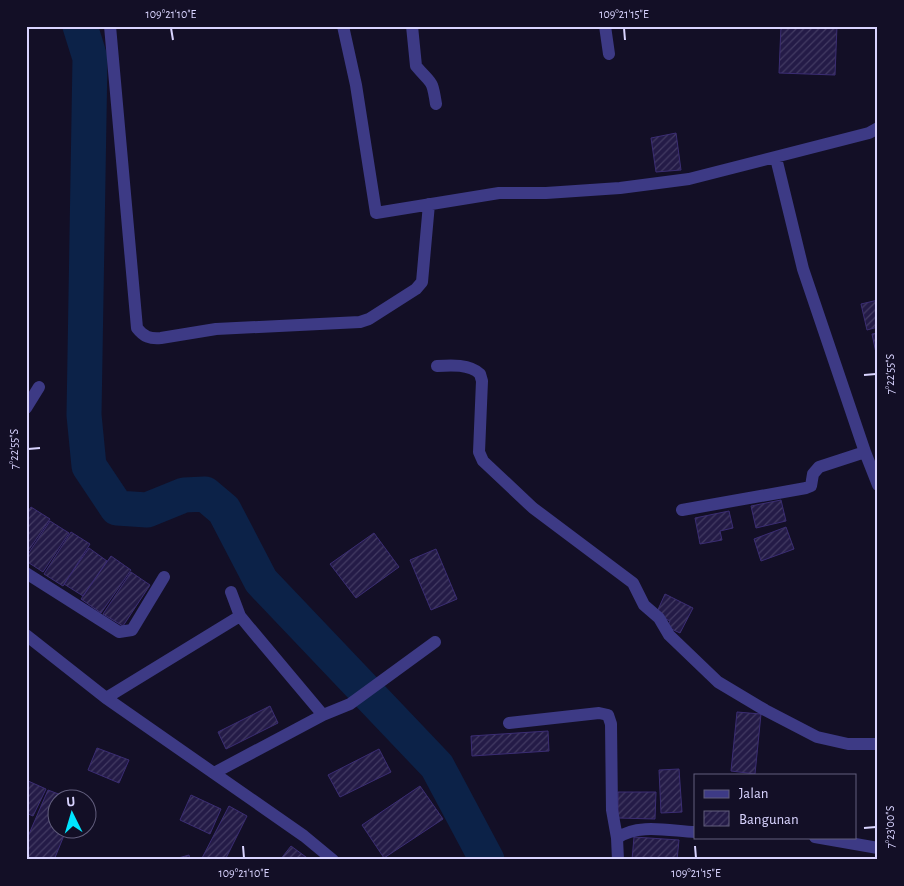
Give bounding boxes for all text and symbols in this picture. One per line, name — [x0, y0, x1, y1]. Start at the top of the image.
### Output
text: 109°21'10"E — [146, 8, 197, 20]
text: 109°21'15"E — [599, 8, 649, 20]
text: 7°22'55"S — [884, 353, 896, 394]
text: 7°22'55"S — [8, 428, 20, 469]
legend — [694, 774, 856, 838]
text: Jalan — [739, 786, 769, 801]
north arrow — [48, 788, 98, 838]
text: U — [66, 795, 76, 809]
text: 7°23'00"S — [884, 805, 896, 848]
text: Bangunan — [739, 812, 799, 827]
text: 109°21'10"E — [219, 867, 270, 879]
text: 109°21'15"E — [671, 867, 721, 879]

